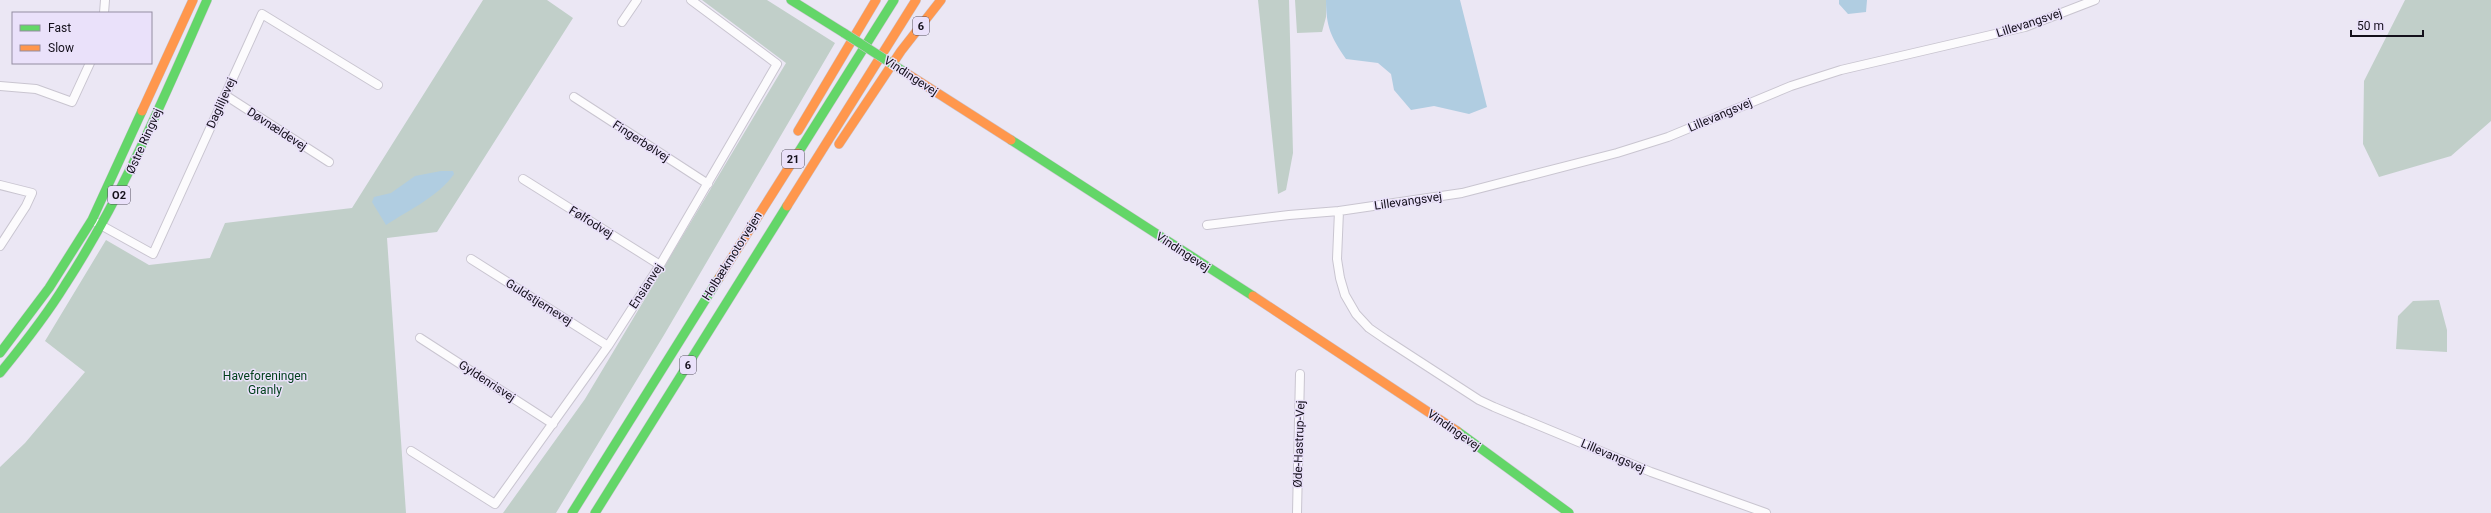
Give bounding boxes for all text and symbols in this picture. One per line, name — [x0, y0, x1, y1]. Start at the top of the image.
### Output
street label: Lillevangsvej — [1994, 6, 2064, 40]
legend — [12, 12, 152, 64]
scale bar — [2351, 12, 2423, 38]
road number: 6 — [913, 17, 929, 35]
text: 50 m — [2357, 19, 2384, 33]
text: Fast — [48, 21, 71, 35]
text: Slow — [48, 41, 74, 55]
street label: Vindingevej — [881, 53, 941, 99]
street label: Dagliljevej — [204, 75, 238, 131]
street label: Lillevangsvej — [1686, 95, 1754, 135]
street label: Døvnældevej — [245, 105, 310, 154]
street label: Østre Ringvej — [123, 106, 165, 176]
street label: Fingerbølvej — [610, 117, 672, 165]
road number: 21 — [782, 150, 804, 168]
road number: O2 — [108, 186, 130, 204]
street label: Lillevangsvej — [1373, 189, 1443, 213]
street label: Følfodvej — [566, 203, 616, 241]
street label: Holbækmotorvejen — [699, 209, 765, 303]
street label: Vindingevej — [1153, 229, 1213, 275]
street label: Ensianvej — [626, 261, 666, 311]
street label: Guldstjernevej — [503, 276, 575, 328]
road number: 6 — [680, 356, 696, 374]
street label: Gyldenrisvej — [456, 358, 518, 405]
park label: Haveforeningen Granly — [223, 369, 307, 397]
street label: Øde-Hastrup-Vej — [1290, 400, 1308, 488]
street label: Vindingevej — [1425, 407, 1483, 453]
street label: Lillevangsvej — [1579, 436, 1647, 476]

